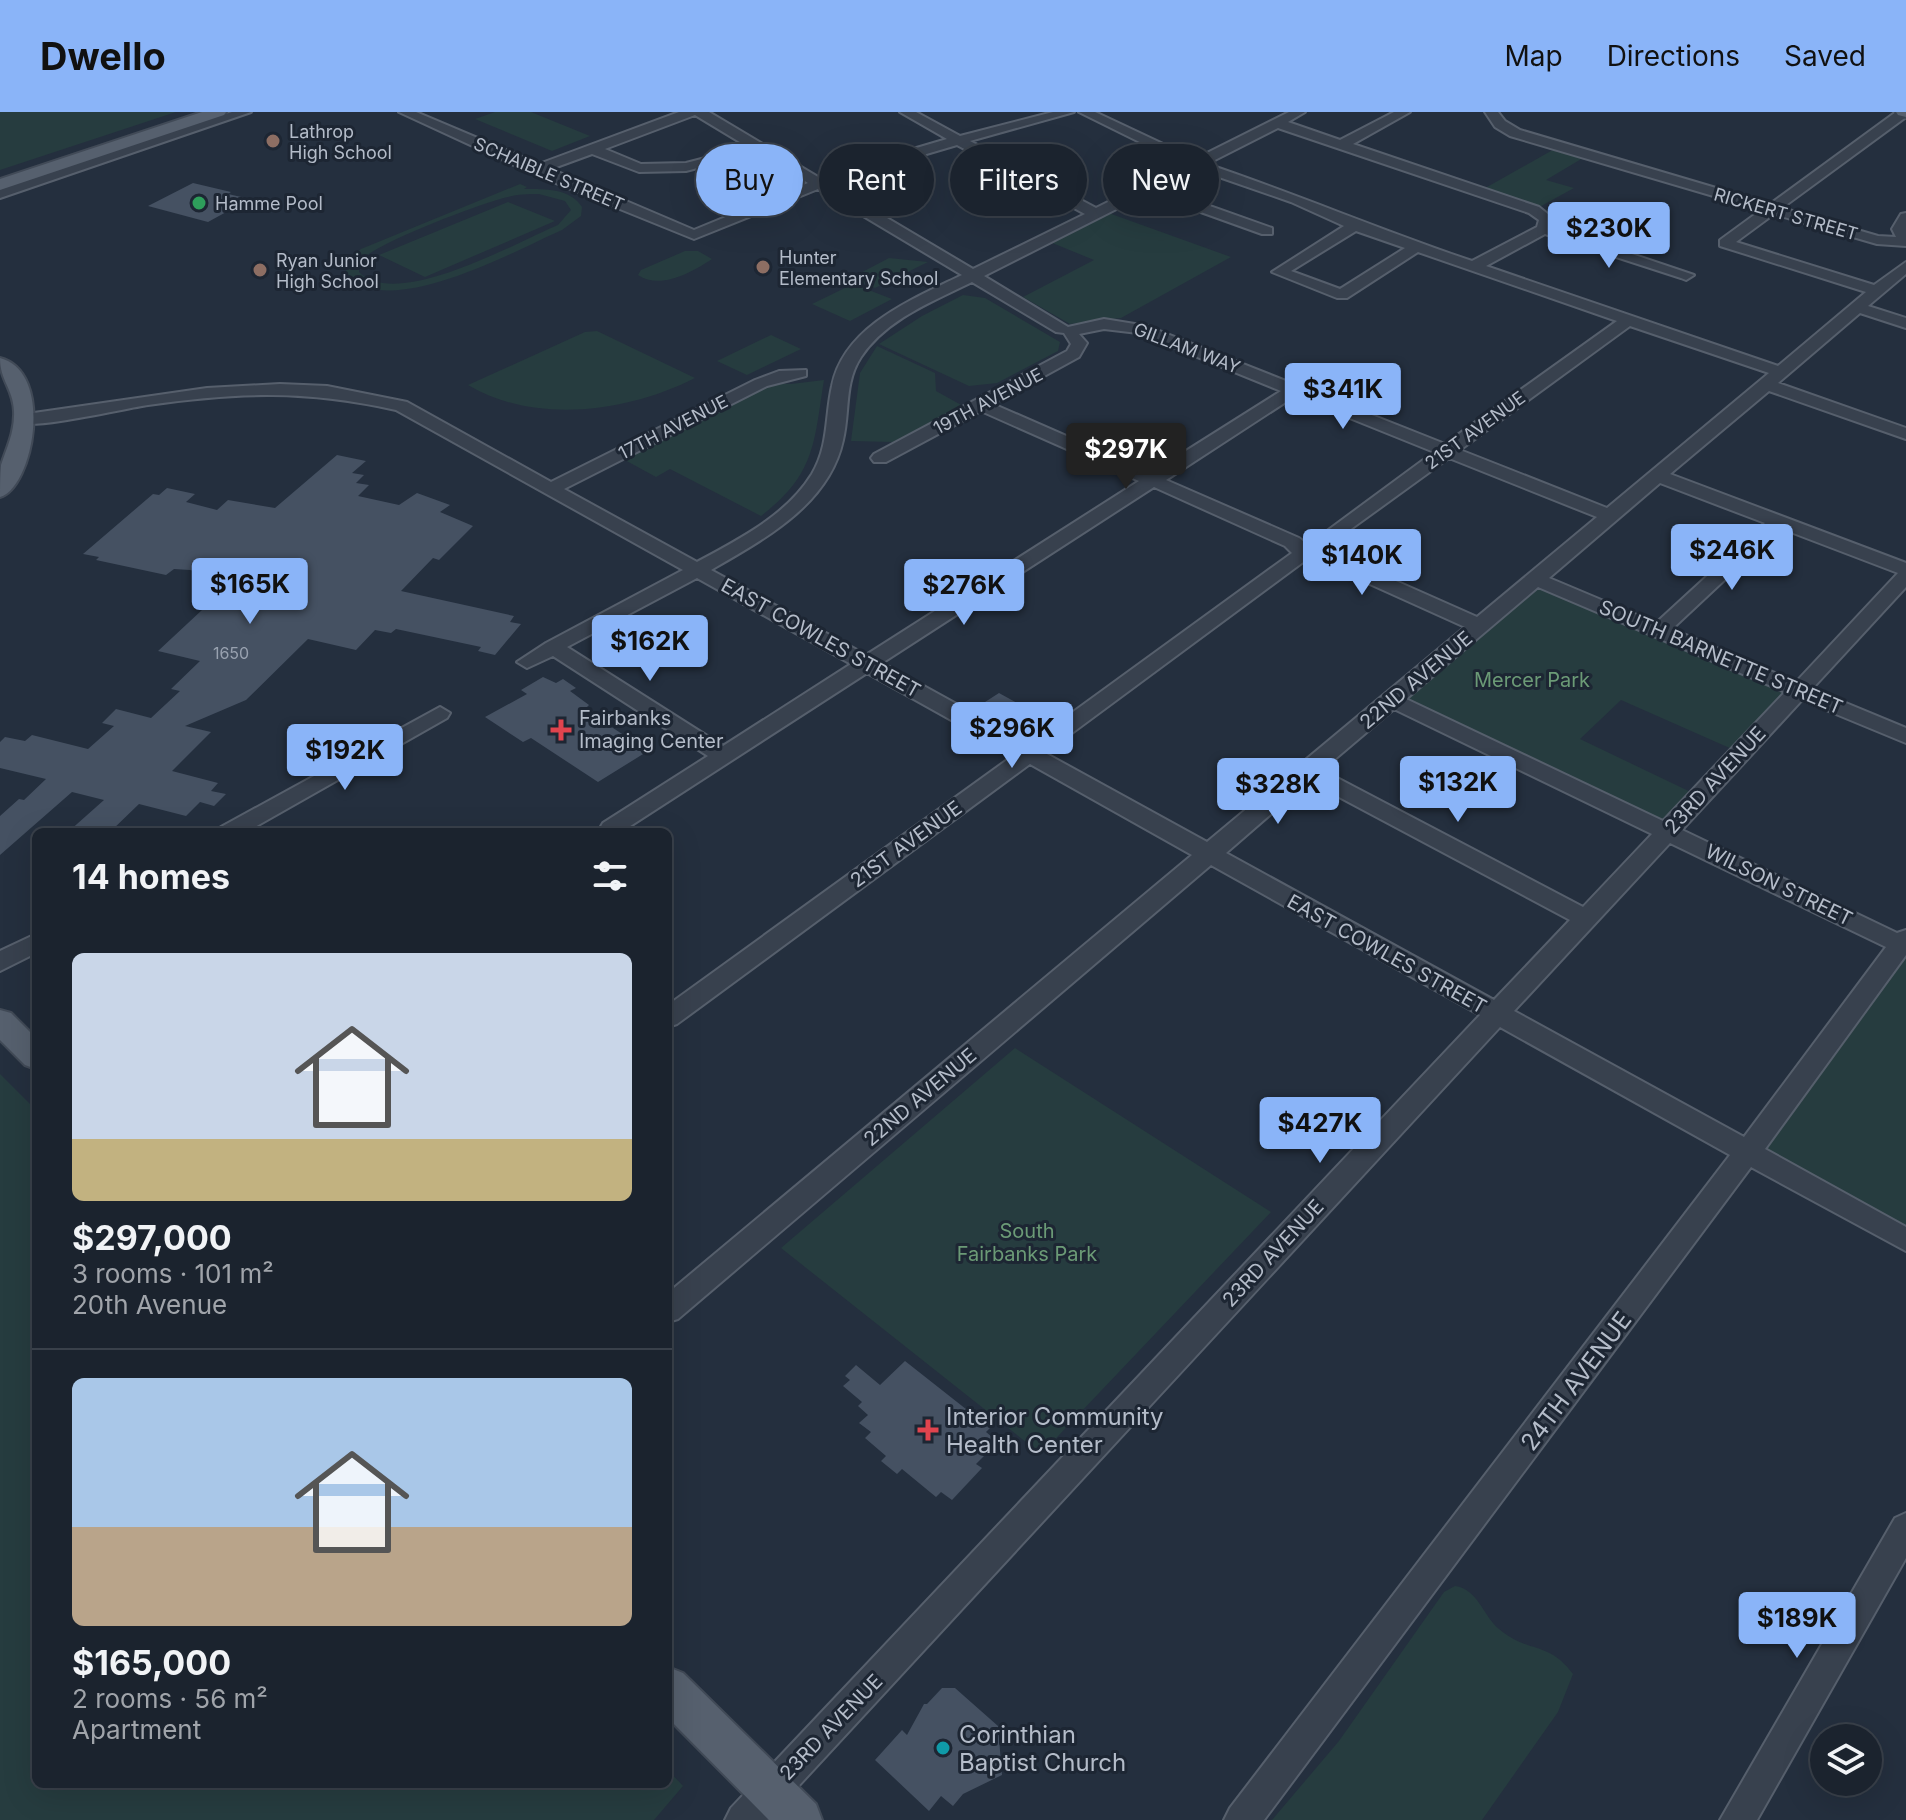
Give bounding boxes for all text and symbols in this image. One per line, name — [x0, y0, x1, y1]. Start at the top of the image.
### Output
text: Dwello — [40, 33, 166, 79]
text: Map — [1504, 39, 1563, 73]
text: Directions — [1607, 39, 1740, 73]
text: Saved — [1784, 39, 1866, 73]
place label: Lathrop High School — [289, 121, 392, 163]
marker: Lathrop High School — [264, 132, 282, 150]
street label: SCHAIBLE STREET — [471, 133, 627, 215]
chip: Buy — [696, 144, 803, 216]
chip: Rent — [819, 144, 934, 216]
chip: Filters — [950, 144, 1087, 216]
chip: New — [1103, 144, 1219, 216]
street label: RICKERT STREET — [1712, 183, 1860, 245]
place label: Hamme Pool — [215, 193, 323, 214]
marker: Hamme Pool — [190, 194, 208, 212]
pin: $230K — [1553, 202, 1665, 270]
text: $230K — [1566, 212, 1652, 243]
place label: Hunter Elementary School — [779, 247, 938, 289]
place label: Ryan Junior High School — [276, 250, 379, 292]
marker: Hunter Elementary School — [754, 258, 772, 276]
marker: Ryan Junior High School — [251, 261, 269, 279]
street label: GILLAM WAY — [1131, 318, 1243, 378]
street label: 19TH AVENUE — [930, 363, 1046, 439]
pin: $341K — [1287, 363, 1399, 431]
text: $341K — [1303, 373, 1383, 404]
street label: 21ST AVENUE — [1421, 387, 1529, 473]
street label: 17TH AVENUE — [615, 390, 731, 464]
pin: $297K — [1070, 423, 1182, 491]
text: $297K — [1084, 433, 1168, 464]
pin: $246K — [1676, 524, 1788, 592]
pin: $140K — [1306, 529, 1418, 597]
text: $246K — [1689, 534, 1775, 565]
text: $140K — [1321, 539, 1403, 570]
pin: $165K — [194, 558, 306, 626]
pin: $276K — [908, 559, 1020, 627]
text: $165K — [210, 568, 290, 599]
text: $276K — [922, 569, 1006, 600]
street label: EAST COWLES STREET — [717, 573, 925, 703]
street label: SOUTH BARNETTE STREET — [1596, 595, 1846, 719]
pin: $162K — [594, 615, 706, 683]
text: $162K — [610, 625, 690, 656]
street label: 22ND AVENUE — [1355, 626, 1477, 734]
house number: 1650 — [213, 643, 249, 663]
park label: Mercer Park — [1474, 668, 1590, 692]
pin: $296K — [956, 702, 1068, 770]
place label: Fairbanks Imaging Center — [579, 706, 724, 753]
text: $296K — [969, 712, 1055, 743]
marker: Fairbanks Imaging Center — [550, 719, 572, 741]
street label: 23RD AVENUE — [1659, 721, 1771, 839]
pin: $192K — [289, 724, 401, 792]
text: $192K — [305, 734, 385, 765]
pin: $132K — [1402, 756, 1514, 824]
pin: $328K — [1222, 758, 1334, 826]
text: $132K — [1418, 766, 1498, 797]
text: $328K — [1235, 768, 1321, 799]
street label: 21ST AVENUE — [846, 796, 966, 892]
street label: WILSON STREET — [1701, 839, 1857, 931]
icon: filters — [588, 854, 632, 898]
text: 14 homes — [72, 856, 230, 897]
street label: EAST COWLES STREET — [1283, 889, 1491, 1019]
icon: home — [280, 1005, 424, 1149]
street label: 22ND AVENUE — [859, 1043, 981, 1151]
pin: $427K — [1264, 1097, 1376, 1165]
text: $427K — [1278, 1107, 1362, 1138]
street label: 23RD AVENUE — [1217, 1194, 1329, 1312]
text: $297,000 — [72, 1217, 232, 1258]
park label: South Fairbanks Park — [957, 1219, 1097, 1266]
text: 3 rooms · 101 m² — [72, 1258, 274, 1289]
text: 20th Avenue — [72, 1289, 227, 1320]
street label: 24TH AVENUE — [1514, 1306, 1638, 1456]
place label: Interior Community Health Center — [946, 1402, 1164, 1459]
marker: Interior Community Health Center — [917, 1419, 939, 1441]
icon: home — [280, 1430, 424, 1574]
pin: $189K — [1741, 1592, 1853, 1660]
text: $189K — [1757, 1602, 1837, 1633]
text: $165,000 — [72, 1642, 231, 1683]
street label: 23RD AVENUE — [775, 1669, 887, 1785]
text: 2 rooms · 56 m² — [72, 1683, 268, 1714]
text: Apartment — [72, 1714, 201, 1745]
place label: Corinthian Baptist Church — [959, 1720, 1126, 1777]
map controls — [1810, 1724, 1882, 1796]
button: layers — [1810, 1724, 1882, 1796]
marker: Corinthian Baptist Church — [934, 1739, 952, 1757]

